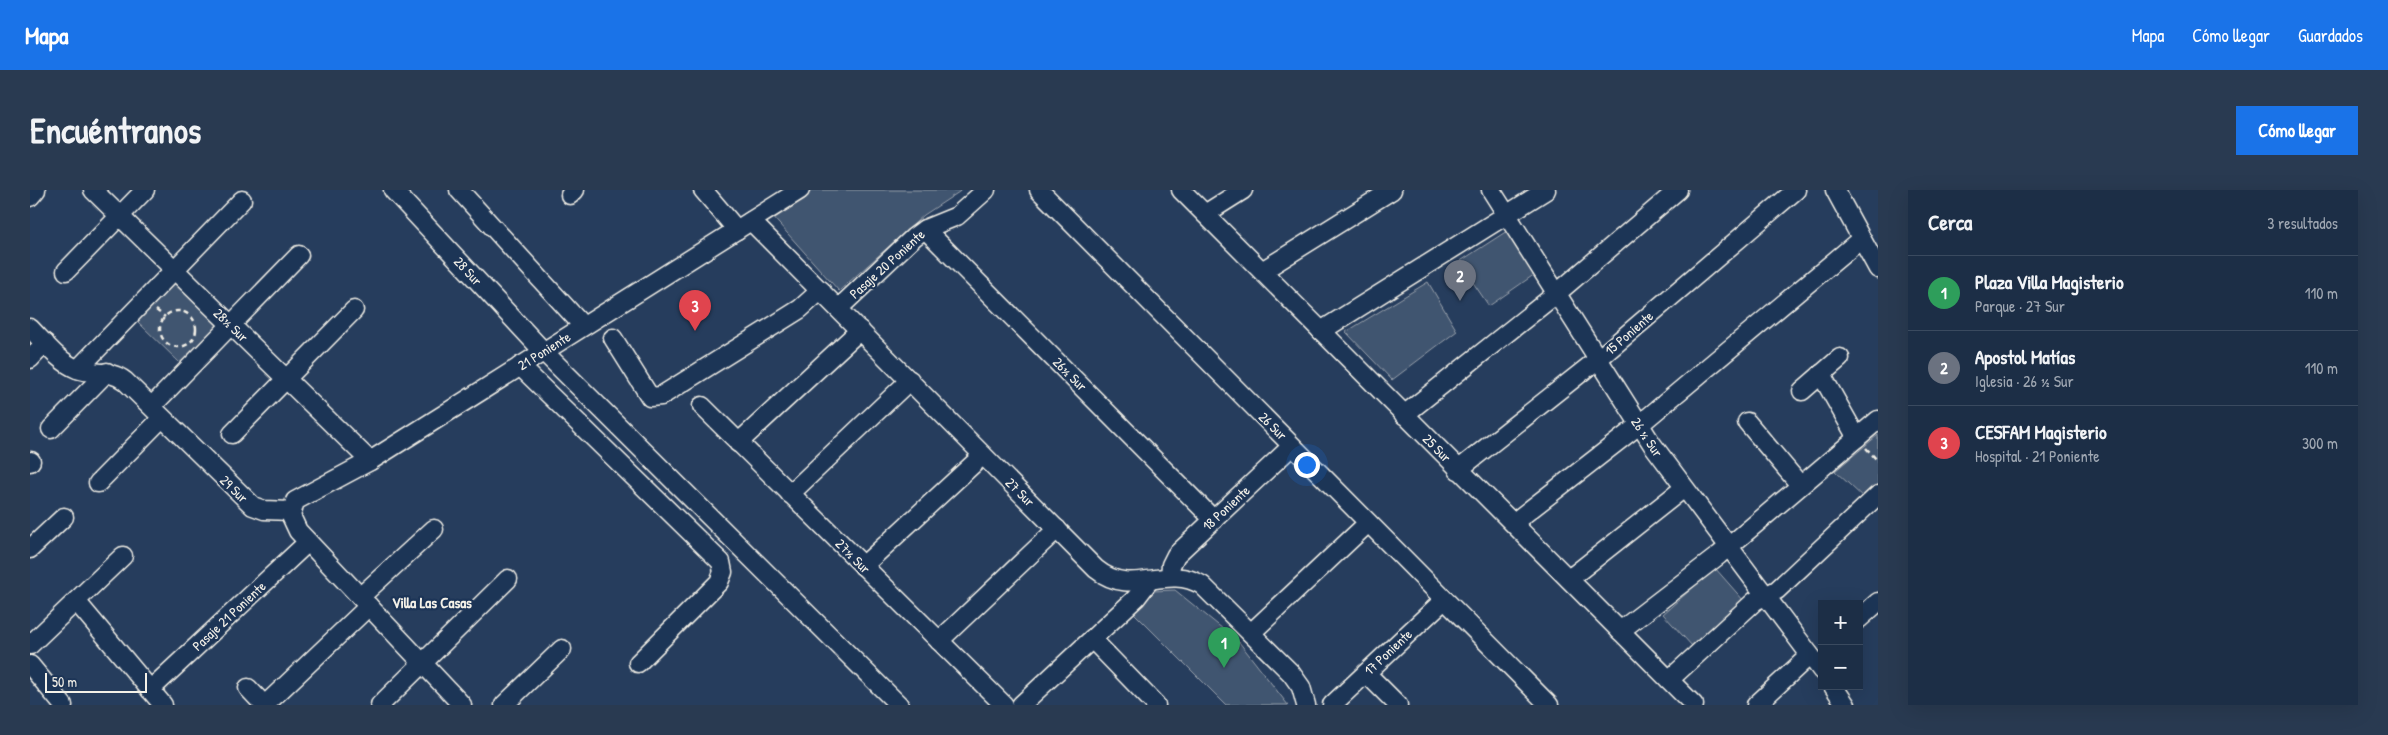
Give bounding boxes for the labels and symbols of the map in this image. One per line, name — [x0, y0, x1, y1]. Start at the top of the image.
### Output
street label: Pasaje 20 Poniente — [845, 224, 929, 303]
street label: 28 Sur — [450, 252, 487, 290]
pin: 2 — [1444, 260, 1476, 301]
pin: 3 — [679, 290, 711, 331]
street label: 28½ Sur — [210, 303, 253, 346]
street label: 15 Poniente — [1600, 306, 1657, 359]
street label: 21 Poniente — [514, 327, 574, 374]
street label: 26½ Sur — [1049, 352, 1092, 395]
street label: 26 Sur — [1255, 407, 1292, 444]
street label: 26 ½ Sur — [1627, 413, 1668, 461]
street label: 25 Sur — [1419, 429, 1456, 466]
your location — [1294, 452, 1320, 478]
street label: 29 Sur — [216, 471, 253, 507]
street label: 27 Sur — [1002, 473, 1040, 511]
street label: 18 Poniente — [1198, 480, 1254, 535]
street label: 27½ Sur — [832, 534, 875, 578]
street label: Pasaje 21 Poniente — [188, 576, 271, 655]
district label: Villa Las Casas — [392, 592, 472, 613]
street label: 17 Poniente — [1359, 624, 1416, 679]
pin: 1 — [1208, 627, 1240, 668]
scale bar — [45, 670, 148, 693]

